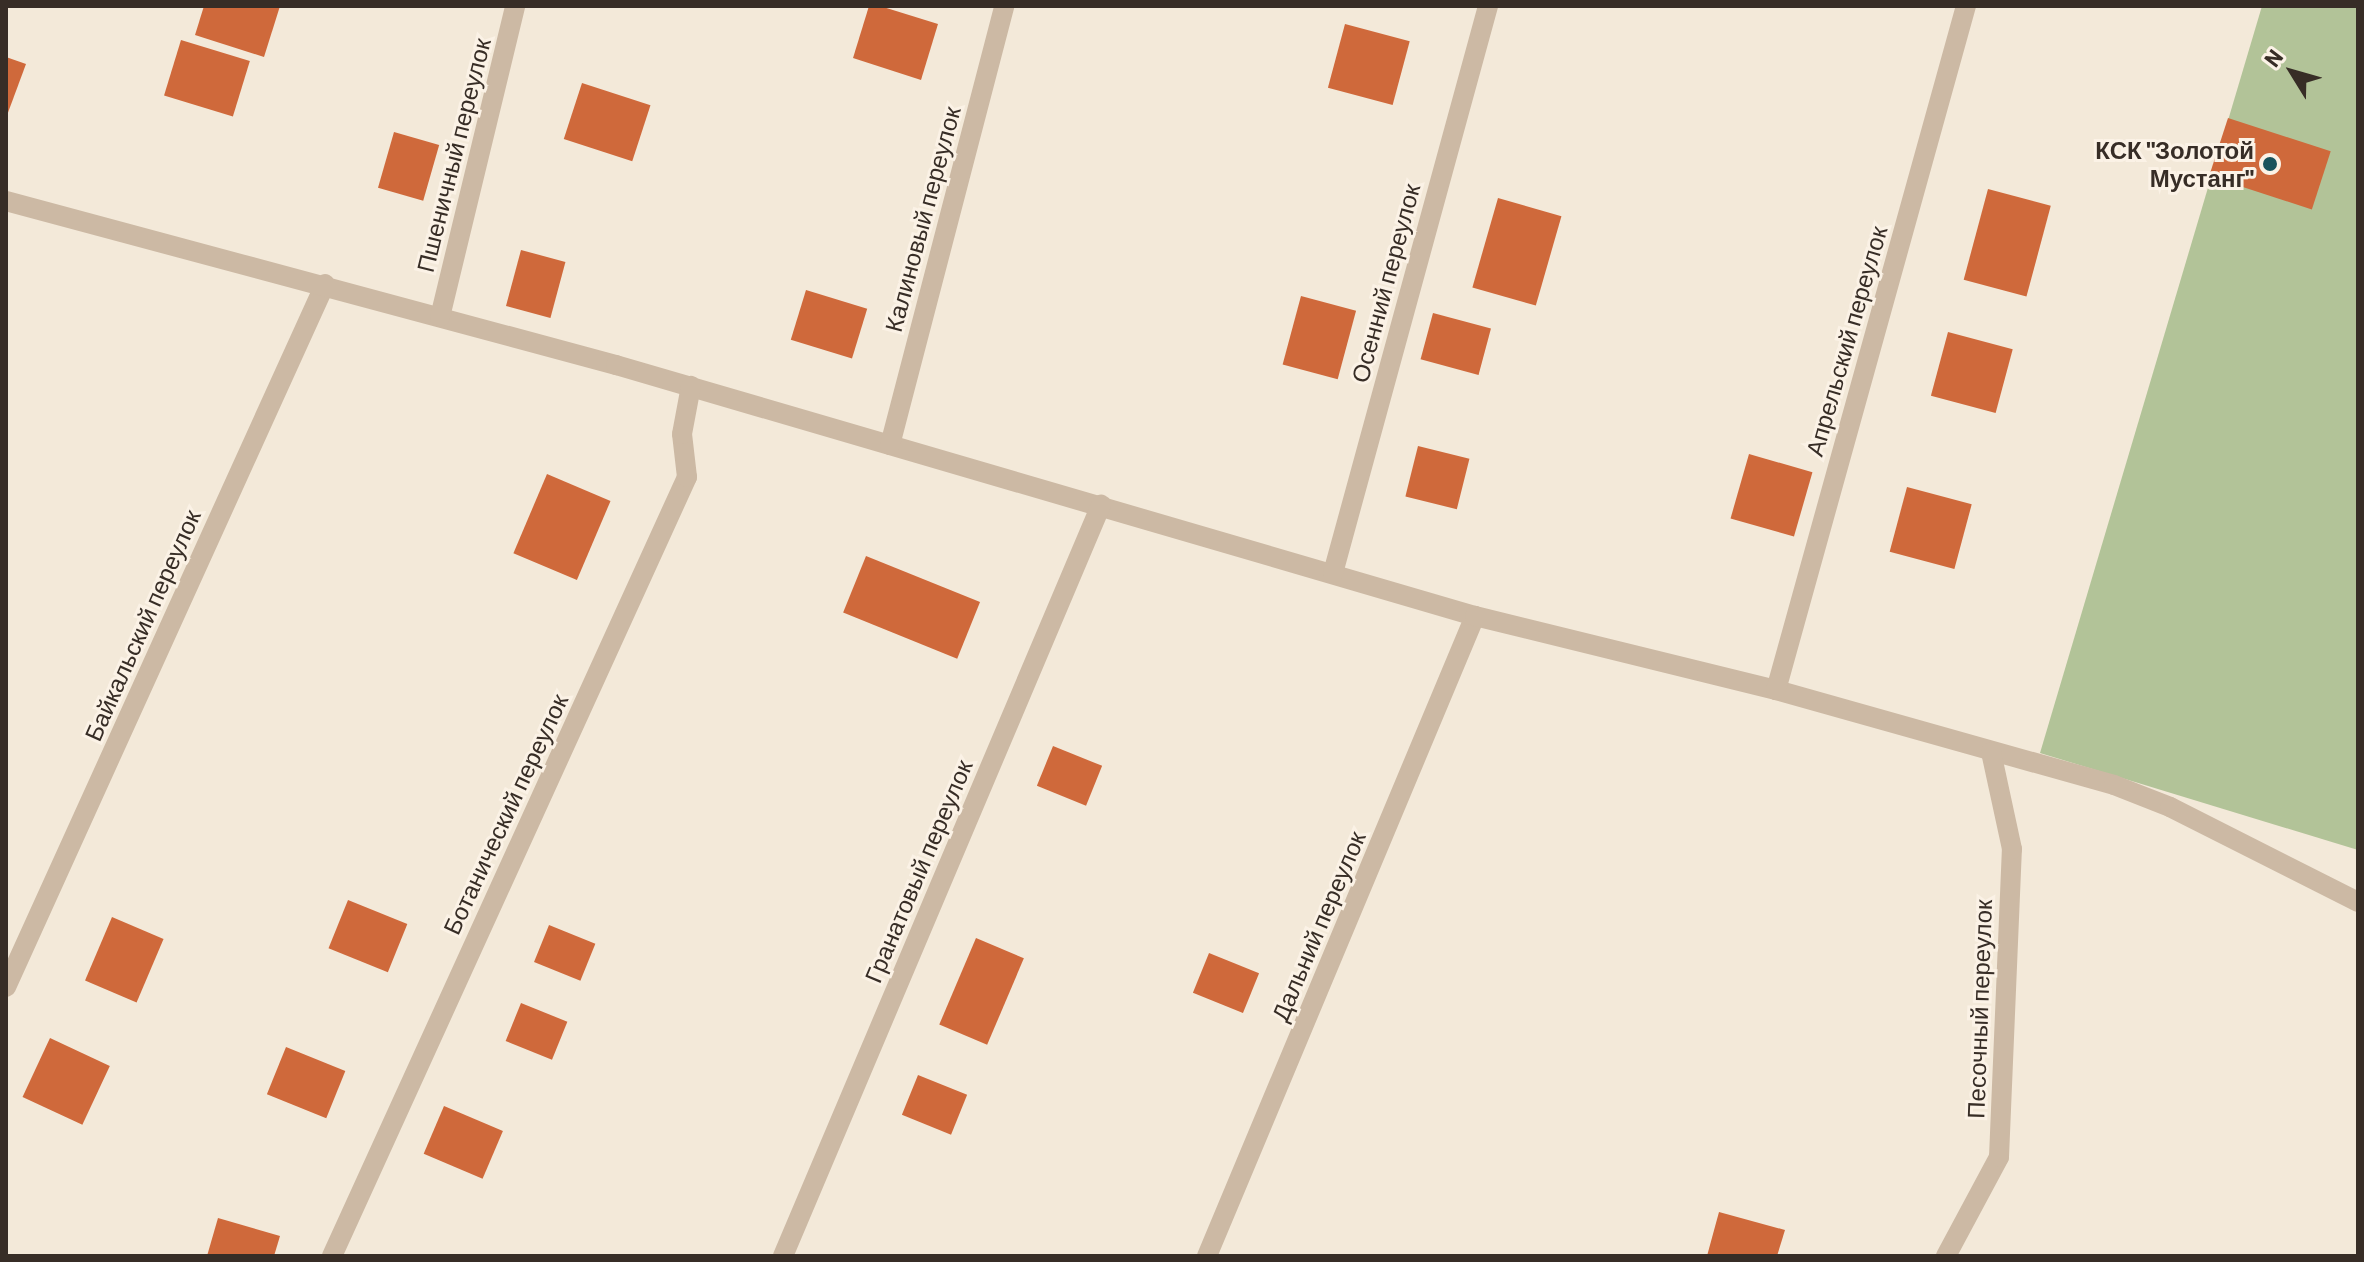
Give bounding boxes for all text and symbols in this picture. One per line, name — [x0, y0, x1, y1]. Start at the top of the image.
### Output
north arrow — [2252, 32, 2332, 112]
street label: Пшеничный переулок — [410, 35, 496, 275]
text: N — [2258, 44, 2288, 71]
street label: Калиновый переулок — [878, 103, 966, 335]
place label: КСК "Золотой Мустанг" — [2095, 136, 2254, 192]
marker: КСК "Золотой Мустанг" — [2261, 155, 2279, 173]
street label: Осенний переулок — [1345, 181, 1425, 385]
street label: Апрельский переулок — [1799, 223, 1893, 459]
street label: Байкальский переулок — [78, 505, 206, 745]
street label: Ботанический переулок — [437, 689, 573, 939]
street label: Гранатовый переулок — [858, 755, 978, 987]
street label: Дальний переулок — [1265, 827, 1371, 1025]
street label: Песочный переулок — [1961, 899, 1997, 1119]

